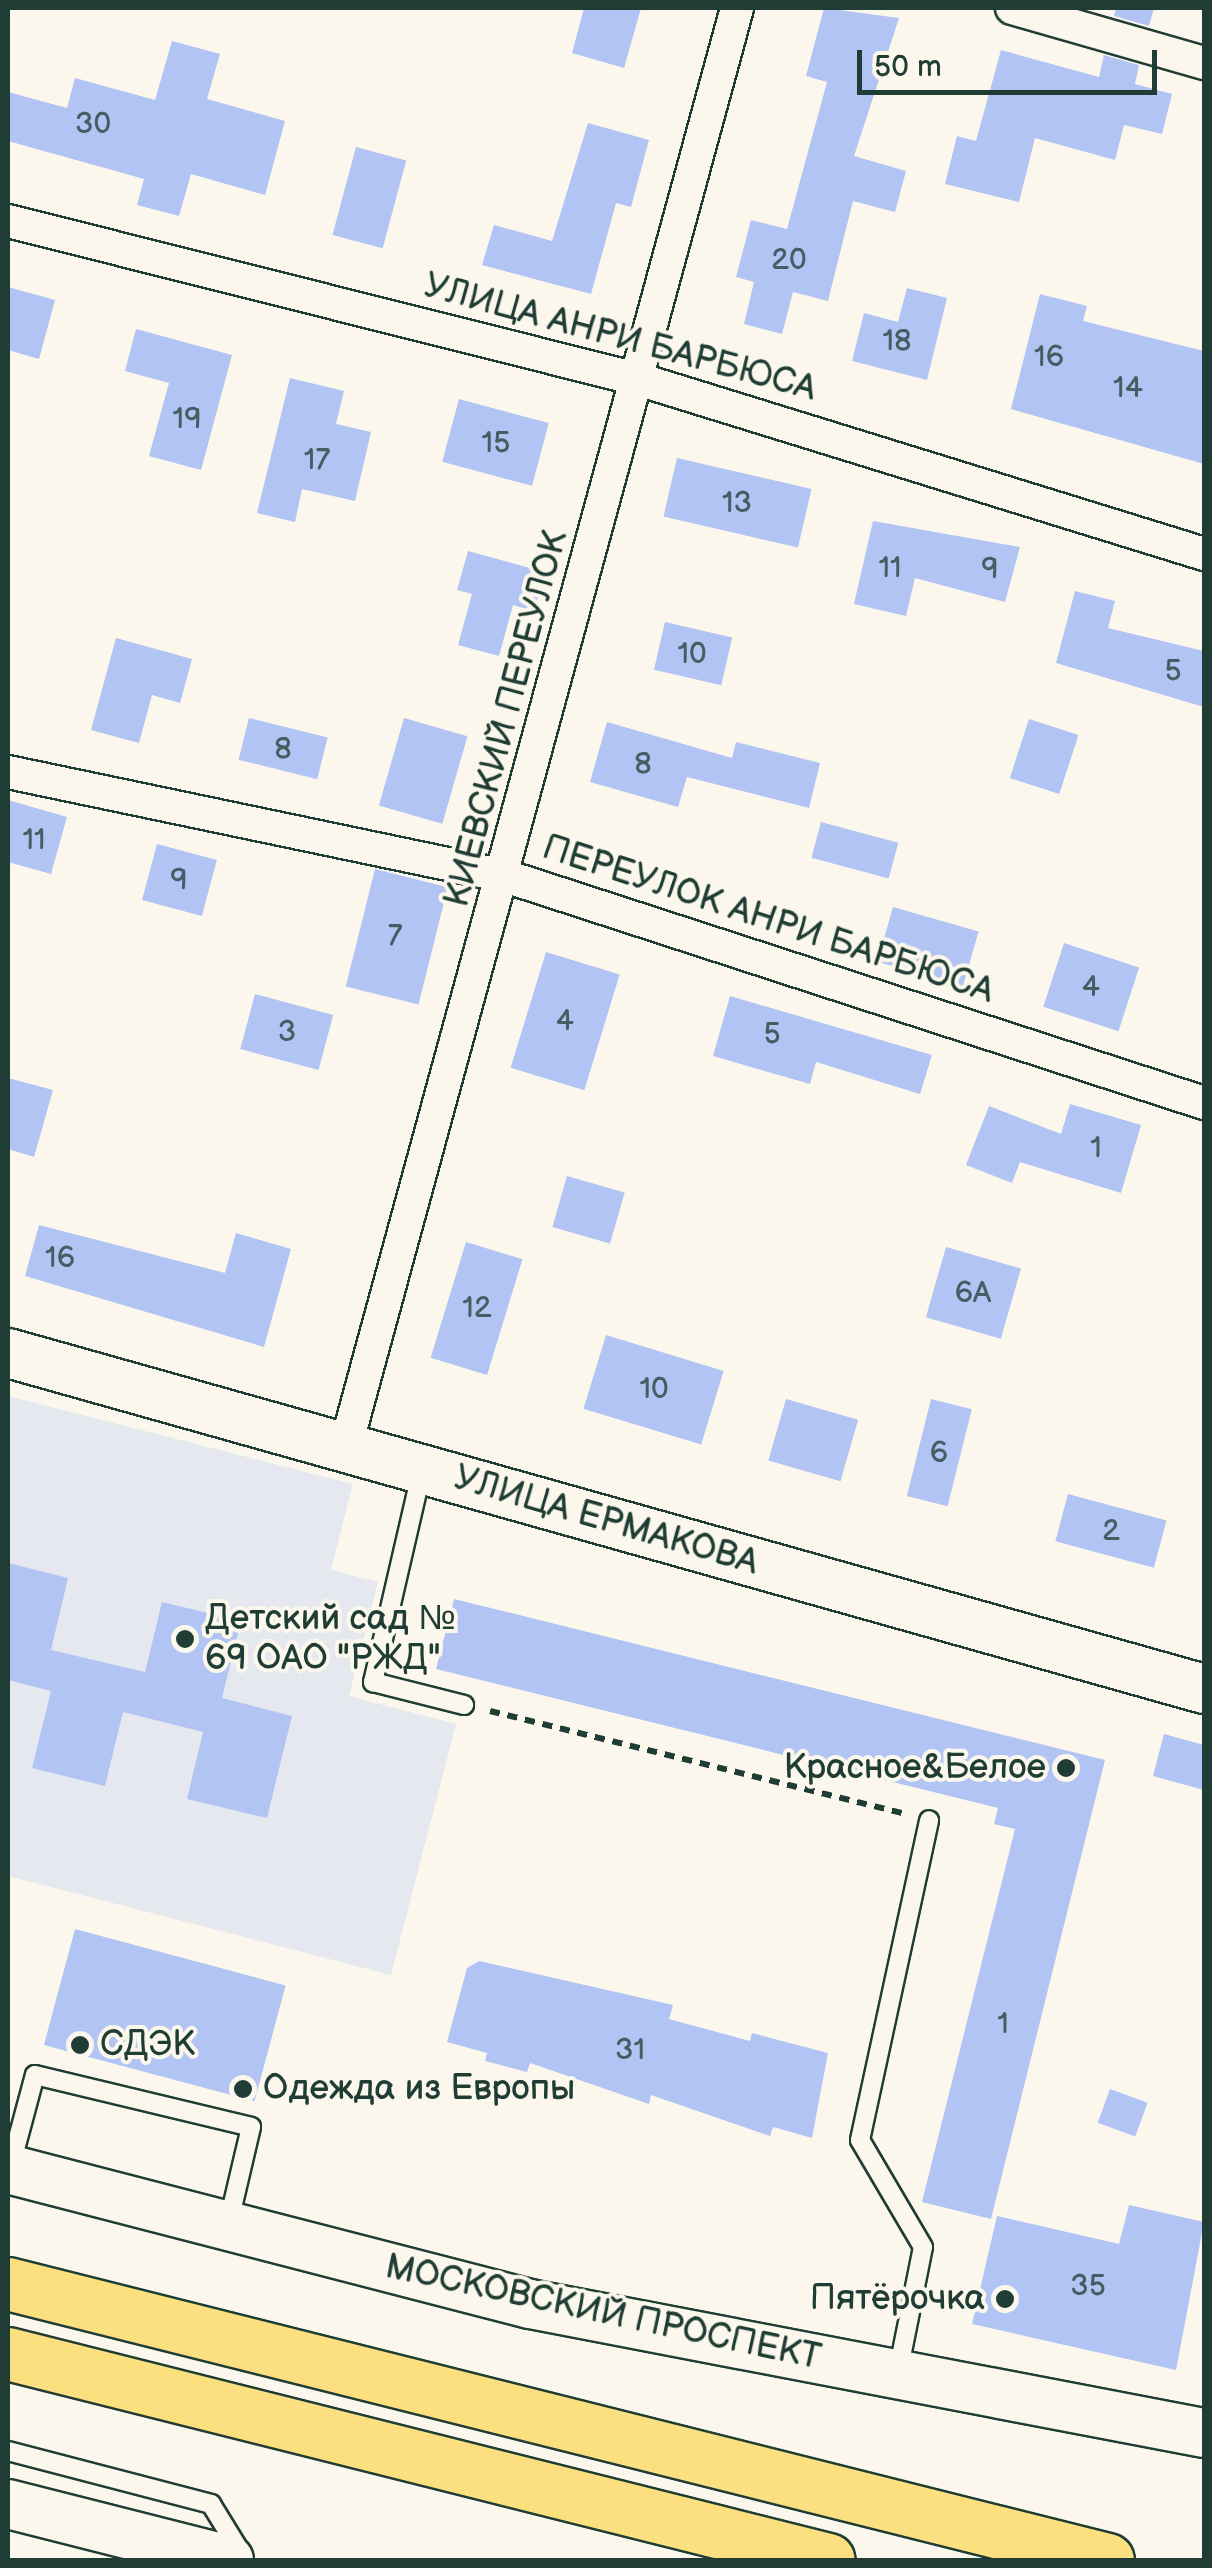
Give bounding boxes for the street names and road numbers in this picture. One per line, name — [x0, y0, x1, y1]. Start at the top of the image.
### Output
street label: УЛИЦА АНРИ БАРБЮСА — [419, 265, 821, 411]
street label: КИЕВСКИЙ ПЕРЕУЛОК — [437, 526, 577, 912]
street label: ПЕРЕУЛОК АНРИ БАРБЮСА — [537, 827, 999, 1013]
street label: УЛИЦА ЕРМАКОВА — [449, 1457, 763, 1585]
street label: МОСКОВСКИЙ ПРОСПЕКТ — [382, 2246, 824, 2380]

